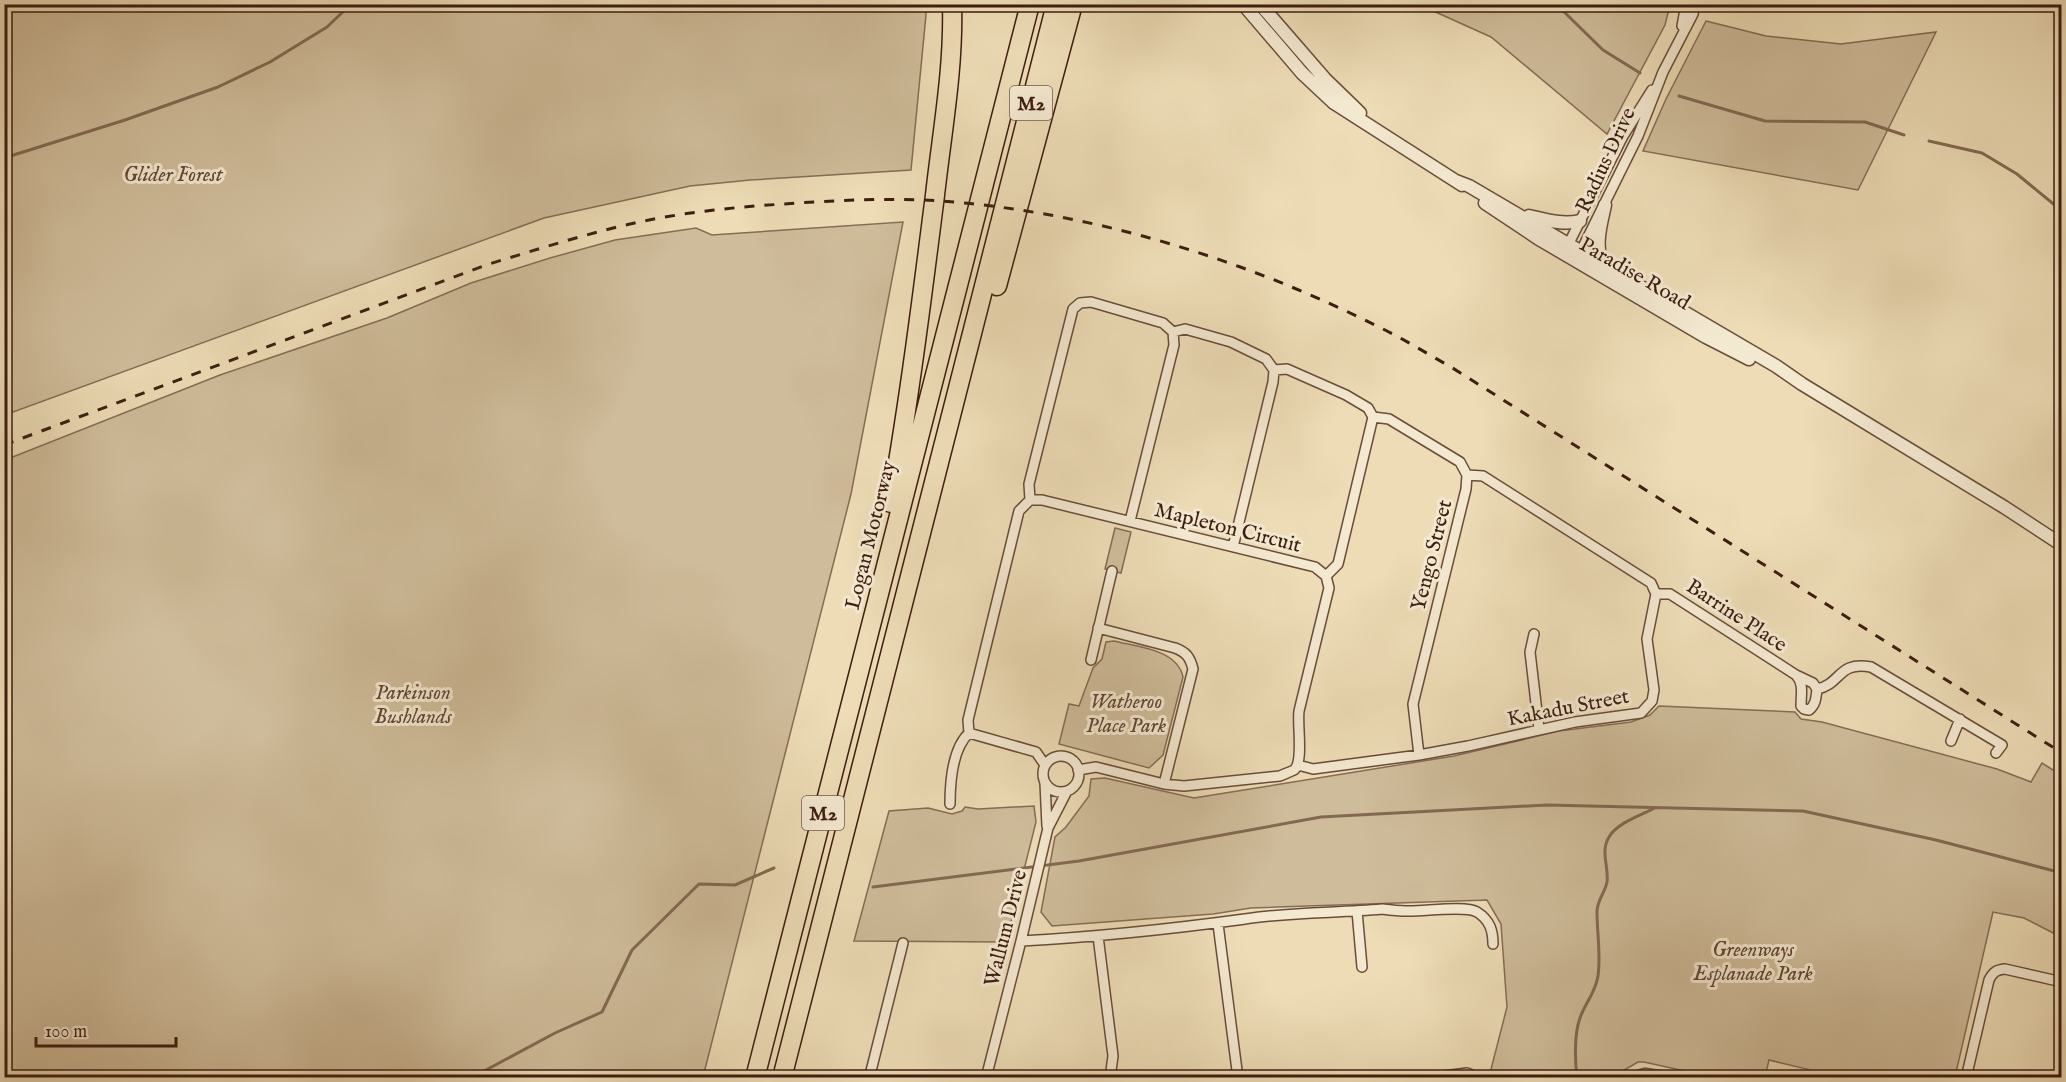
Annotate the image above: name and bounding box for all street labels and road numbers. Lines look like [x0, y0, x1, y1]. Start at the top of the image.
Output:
road number: M2 [1010, 86, 1052, 120]
street label: Radius Drive [1570, 103, 1643, 218]
street label: Paradise Road [1574, 232, 1695, 317]
street label: Logan Motorway [840, 457, 903, 613]
street label: Mapleton Circuit [1151, 497, 1304, 560]
street label: Yengo Street [1406, 497, 1459, 614]
street label: Barrine Place [1681, 574, 1792, 659]
street label: Kakadu Street [1505, 683, 1631, 733]
road number: M2 [802, 796, 844, 830]
street label: Wallum Drive [979, 867, 1034, 990]

